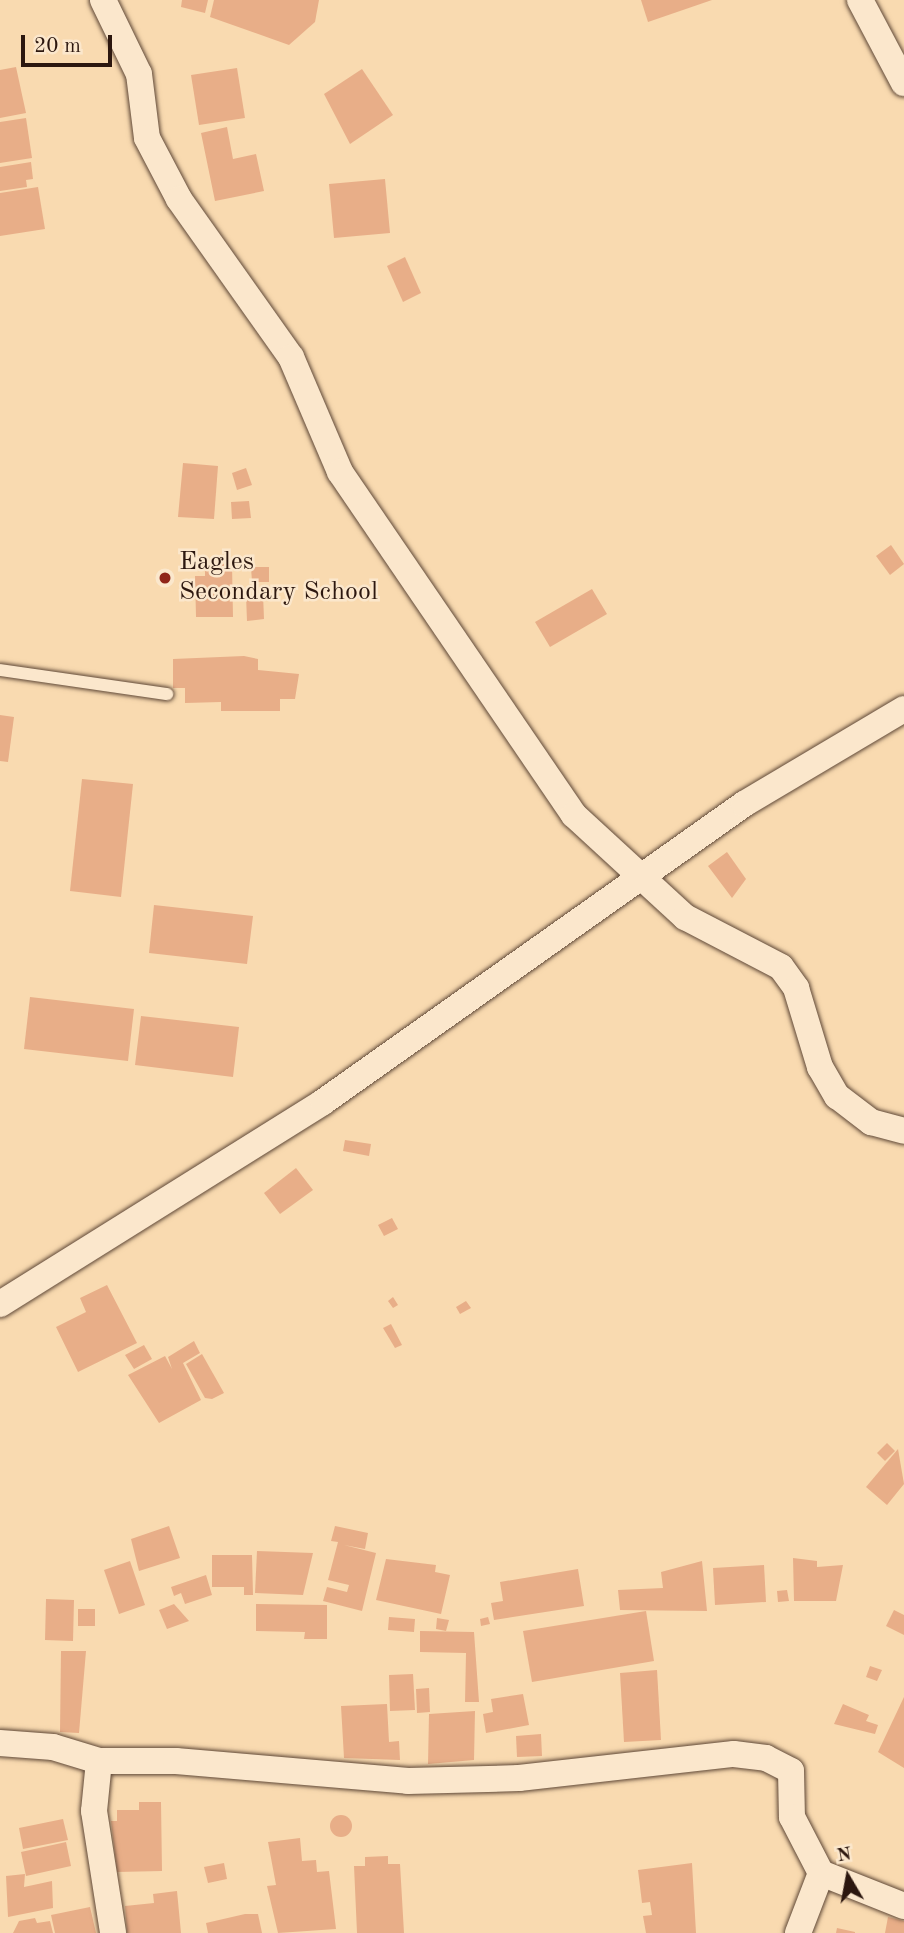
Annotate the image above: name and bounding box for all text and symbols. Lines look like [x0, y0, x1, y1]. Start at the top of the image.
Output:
scale bar [24, 21, 116, 65]
text: 20 m [34, 36, 81, 57]
place label: Eagles Secondary School [179, 547, 378, 608]
marker: Eagles Secondary School [157, 570, 173, 586]
north arrow [813, 1842, 883, 1912]
text: N [835, 1845, 853, 1866]

